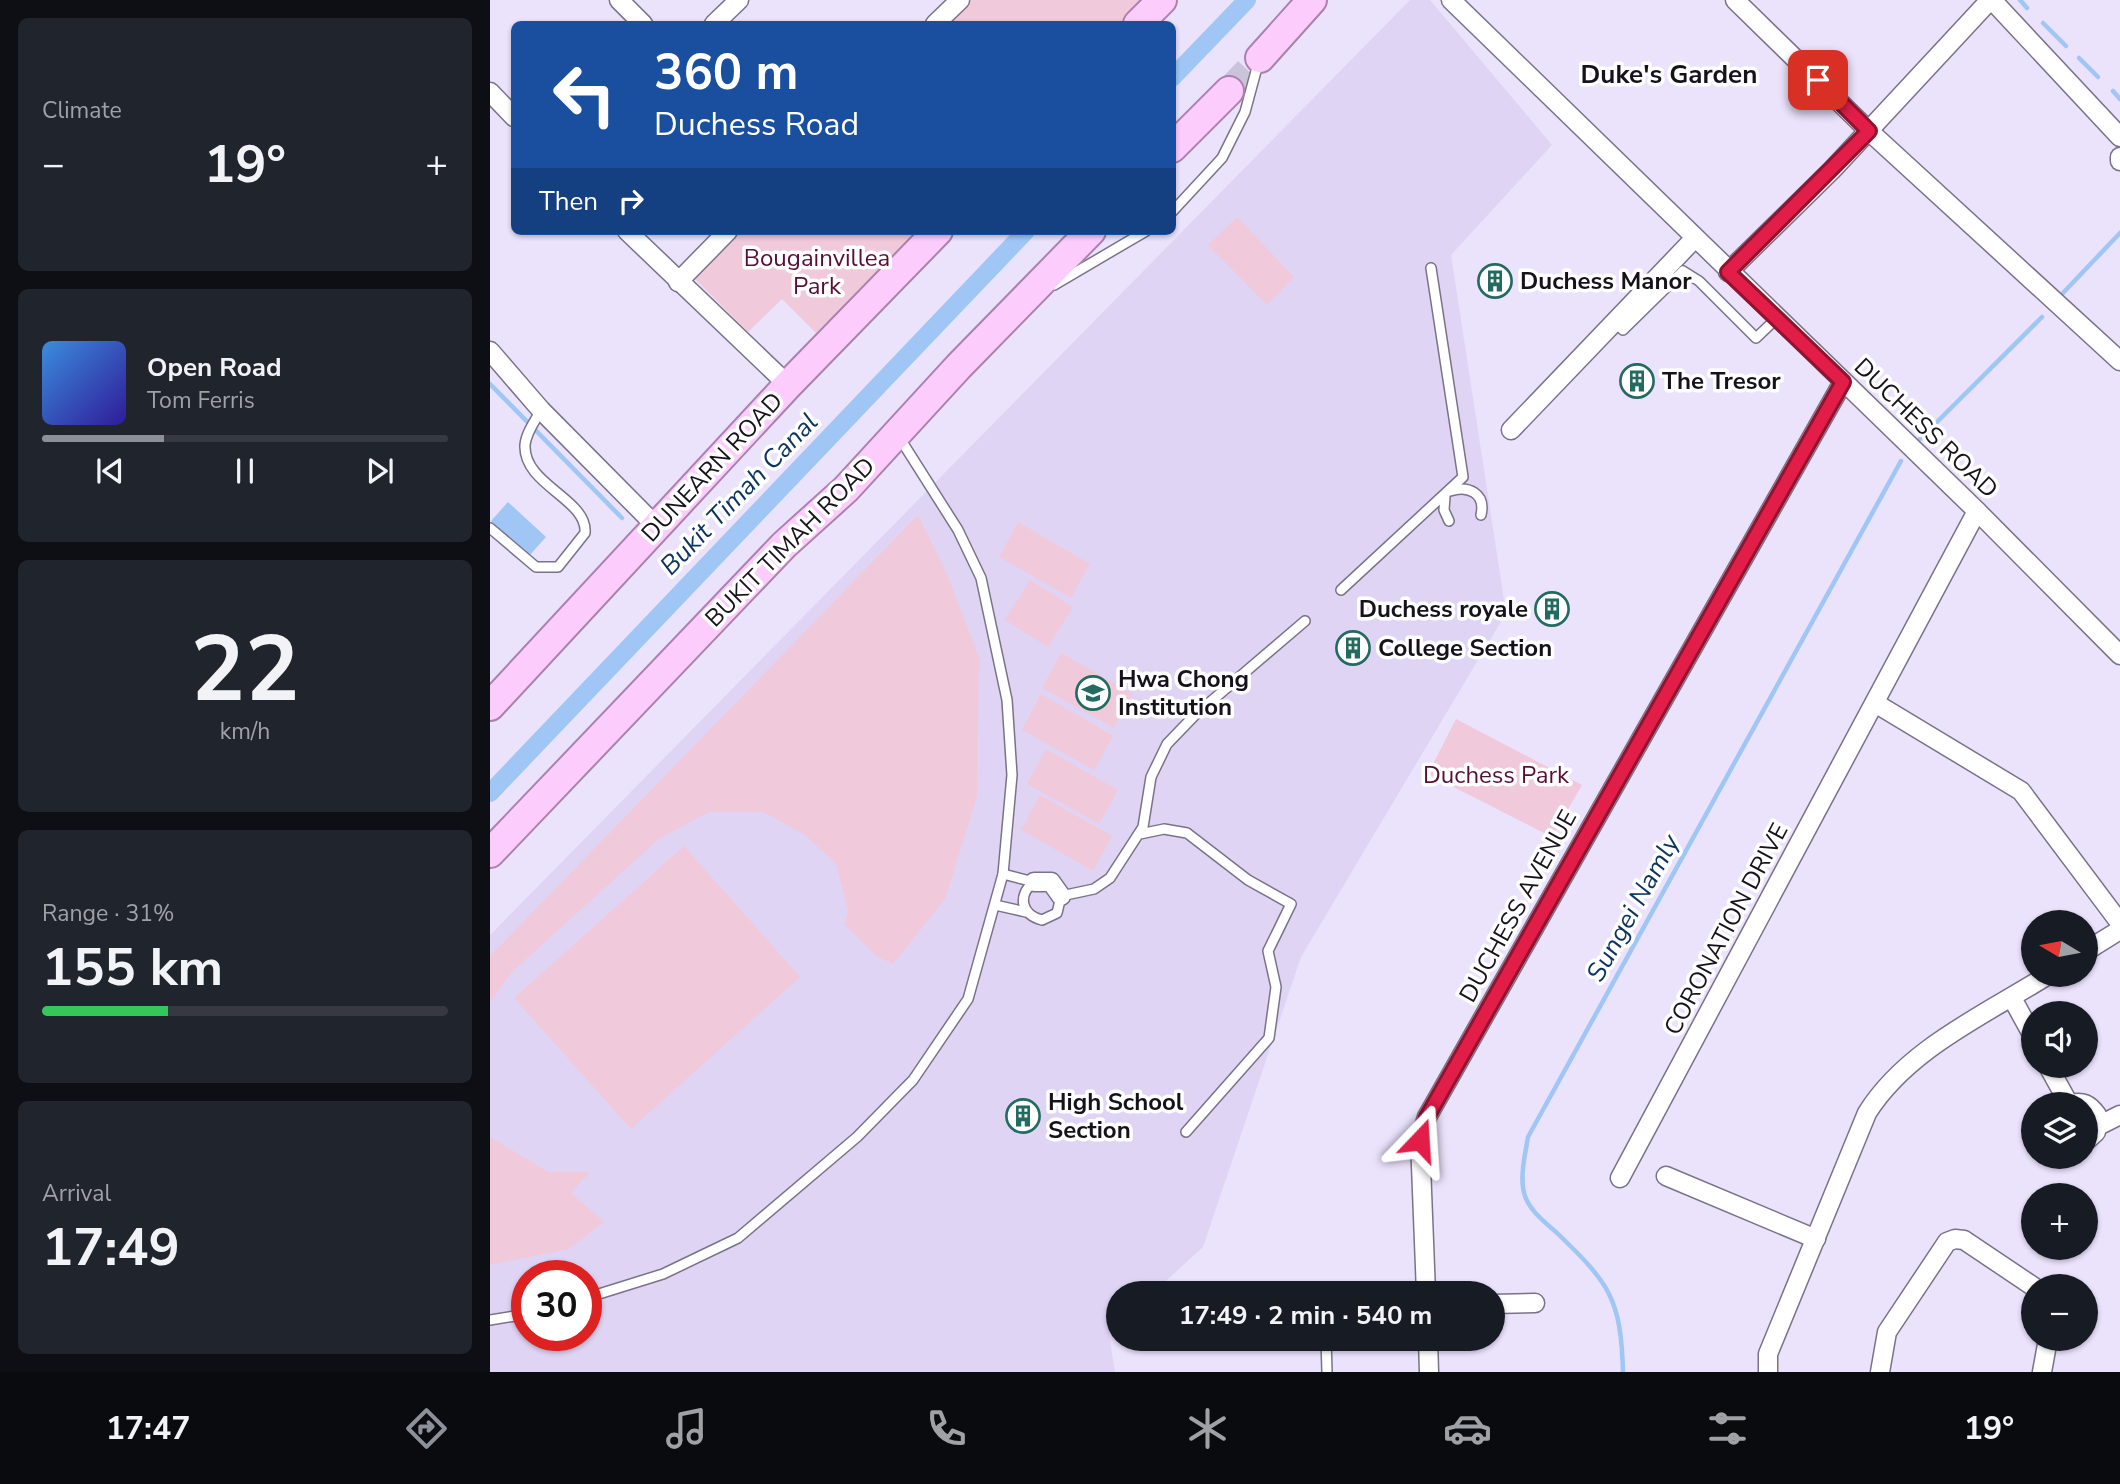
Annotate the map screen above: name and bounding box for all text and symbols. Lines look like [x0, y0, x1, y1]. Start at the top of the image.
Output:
text: 360 m [654, 39, 798, 106]
icon: left [539, 49, 630, 140]
pin [1788, 50, 1848, 110]
district label: Duke's Garden [1581, 57, 1757, 92]
icon: arrive [1799, 61, 1837, 99]
text: Climate [42, 95, 122, 126]
text: Duchess Road [654, 103, 859, 146]
text: 19° [204, 129, 286, 200]
text: − [42, 139, 65, 190]
text: + [425, 139, 448, 190]
icon: right [612, 182, 650, 220]
text: Then [539, 184, 598, 219]
park label: Bougainvillea Park [744, 242, 890, 302]
building icon: Duchess Manor [1476, 262, 1514, 300]
place label: Duchess Manor [1520, 265, 1692, 297]
text: Open Road [147, 350, 282, 385]
street label: DUCHESS ROAD [1847, 351, 2005, 505]
building icon: The Tresor [1618, 362, 1656, 400]
place label: The Tresor [1662, 365, 1781, 397]
text: Tom Ferris [147, 385, 255, 416]
street label: DUNEARN ROAD [634, 385, 790, 549]
water label: Bukit Timah Canal [652, 405, 826, 583]
street label: BUKIT TIMAH ROAD [698, 450, 882, 634]
icon: previous [91, 452, 129, 490]
icon: pause [226, 452, 264, 490]
icon: next [361, 452, 399, 490]
building icon: Duchess royale [1533, 590, 1571, 628]
place label: Duchess royale [1359, 593, 1528, 625]
text: 22 [190, 608, 300, 732]
building icon: College Section [1334, 629, 1372, 667]
place label: College Section [1378, 632, 1552, 664]
place label: Hwa Chong Institution [1118, 663, 1249, 723]
school or university icon: Hwa Chong Institution [1074, 674, 1112, 712]
text: km/h [220, 716, 270, 747]
park label: Duchess Park [1423, 759, 1570, 791]
street label: DUCHESS AVENUE [1452, 804, 1584, 1008]
street label: CORONATION DRIVE [1657, 818, 1795, 1040]
water label: Sungei Namly [1578, 827, 1689, 988]
text: Range · 31% [42, 898, 174, 929]
north arrow [2021, 910, 2098, 987]
map controls [2021, 910, 2098, 1351]
text: 155 km [42, 932, 223, 1003]
button: sound [2021, 1001, 2098, 1078]
place label: High School Section [1048, 1086, 1184, 1146]
button: layers [2021, 1092, 2098, 1169]
building icon: High School Section [1004, 1097, 1042, 1135]
position arrow [1383, 1103, 1457, 1177]
text: Arrival [42, 1178, 111, 1209]
button: + [2021, 1183, 2098, 1260]
text: 17:49 [42, 1212, 180, 1283]
speed limit sign: 30 [511, 1260, 602, 1351]
button: − [2021, 1274, 2098, 1351]
text: 17:49 · 2 min · 540 m [1179, 1298, 1432, 1333]
icon: directions [402, 1404, 451, 1453]
icon: music [662, 1404, 711, 1453]
icon: phone [922, 1404, 971, 1453]
icon: climate [1183, 1404, 1232, 1453]
icon: car [1443, 1404, 1492, 1453]
icon: filters [1703, 1404, 1752, 1453]
text: 17:47 [106, 1407, 190, 1450]
text: 19° [1964, 1407, 2014, 1450]

